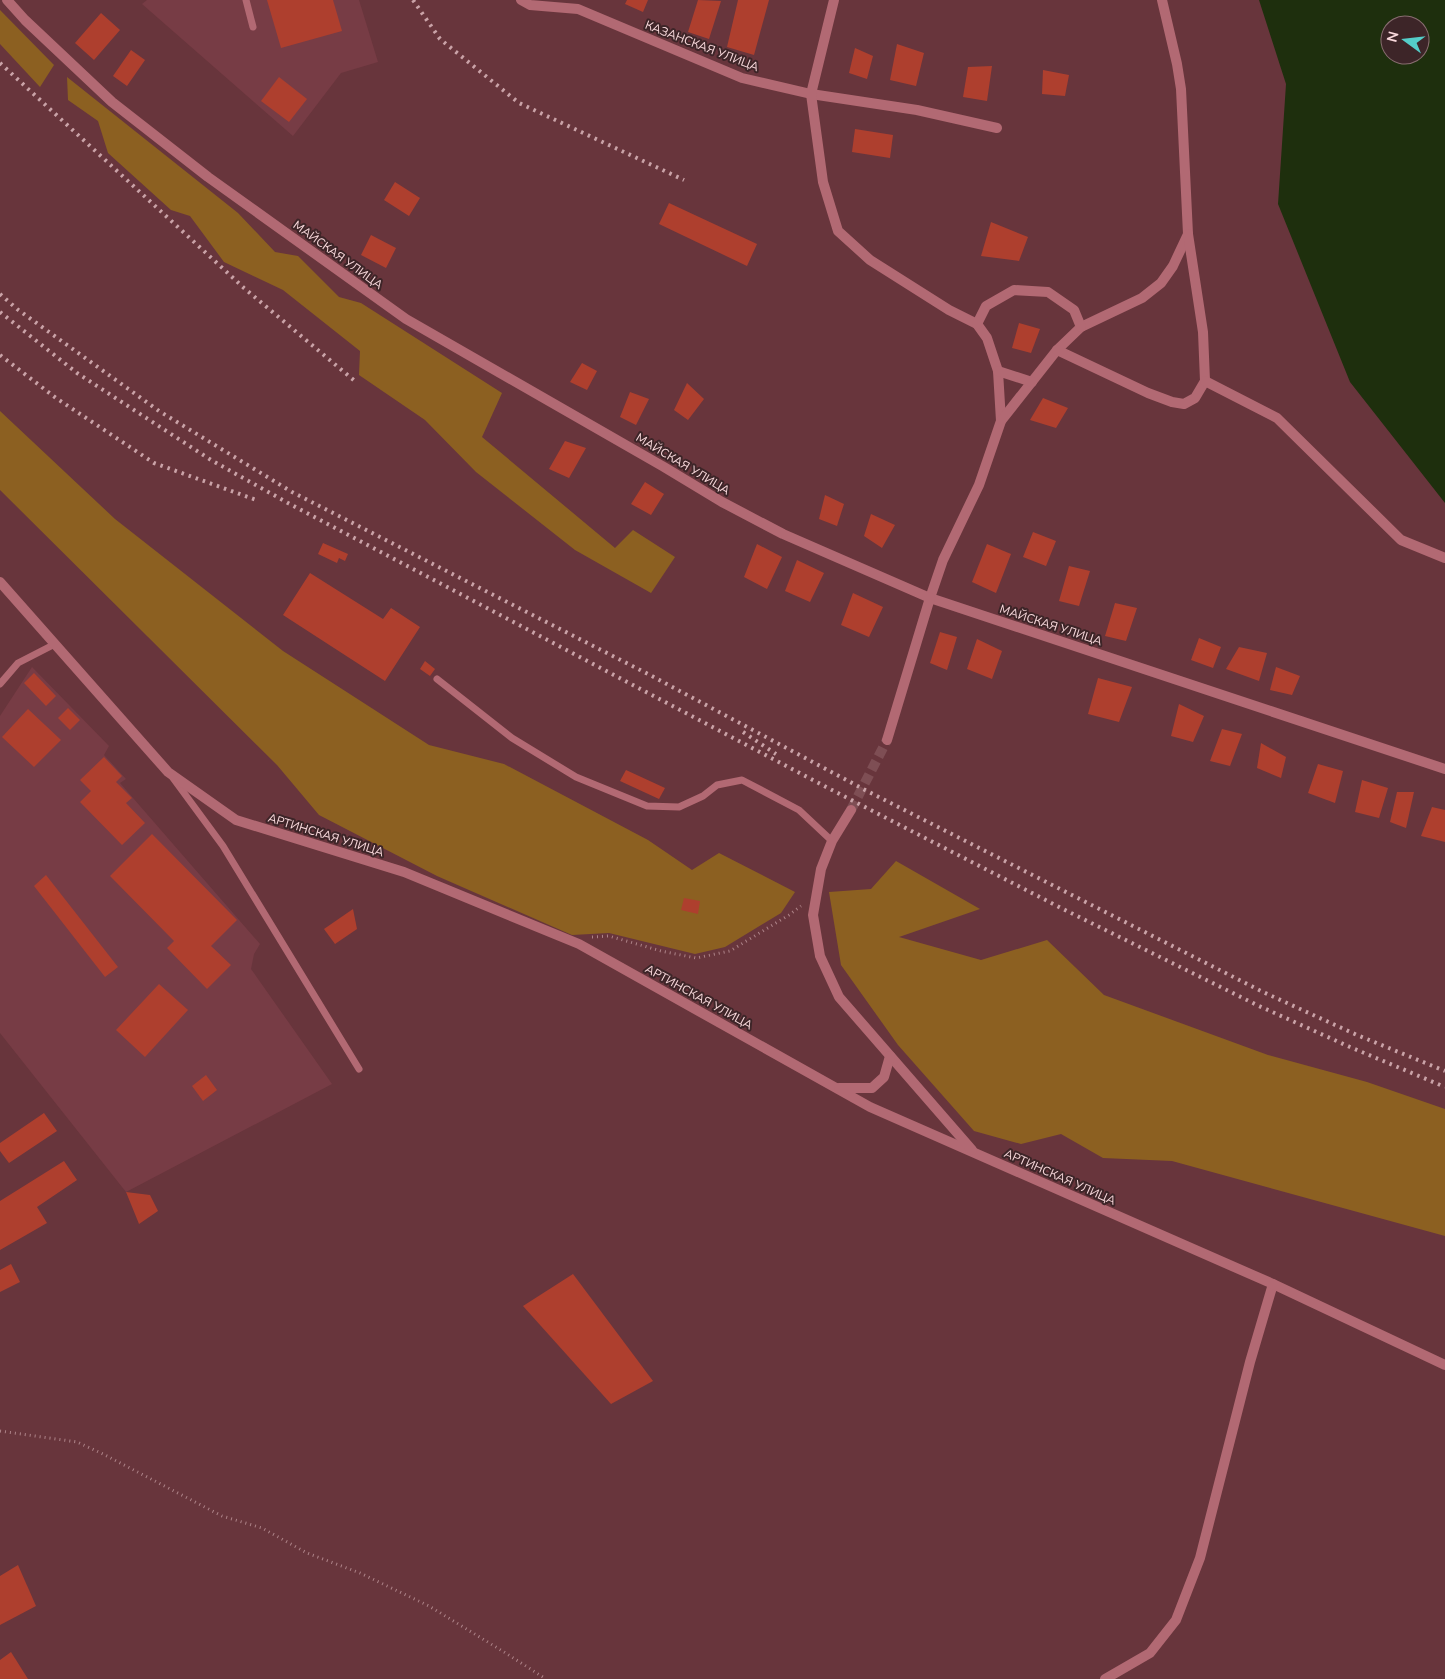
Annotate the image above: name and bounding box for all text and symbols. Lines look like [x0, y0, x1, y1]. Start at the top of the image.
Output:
north arrow [1380, 15, 1430, 65]
street label: КАЗАНСКАЯ УЛИЦА [643, 17, 762, 75]
text: N [1382, 29, 1403, 44]
street label: МАЙСКАЯ УЛИЦА [290, 217, 386, 293]
street label: МАЙСКАЯ УЛИЦА [633, 430, 733, 499]
street label: МАЙСКАЯ УЛИЦА [998, 601, 1105, 649]
street label: АРТИНСКАЯ УЛИЦА [266, 810, 386, 860]
street label: АРТИНСКАЯ УЛИЦА [642, 961, 756, 1033]
street label: АРТИНСКАЯ УЛИЦА [1002, 1145, 1119, 1209]

